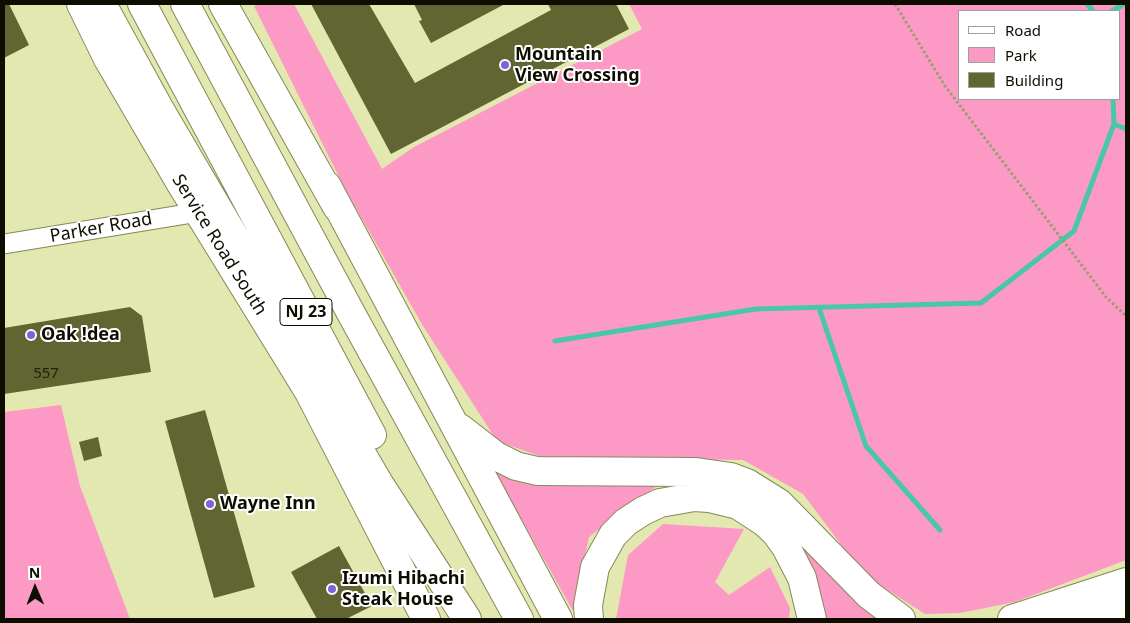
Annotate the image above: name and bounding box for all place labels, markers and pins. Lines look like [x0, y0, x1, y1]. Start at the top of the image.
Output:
place label: Mountain View Crossing [515, 44, 640, 86]
marker: Mountain View Crossing [499, 59, 511, 71]
place label: Oak !dea [41, 324, 120, 346]
marker: Oak !dea [25, 329, 37, 341]
place label: Wayne Inn [220, 493, 316, 515]
marker: Wayne Inn [204, 498, 216, 510]
place label: Izumi Hibachi Steak House [342, 568, 465, 610]
marker: Izumi Hibachi Steak House [326, 583, 338, 595]

